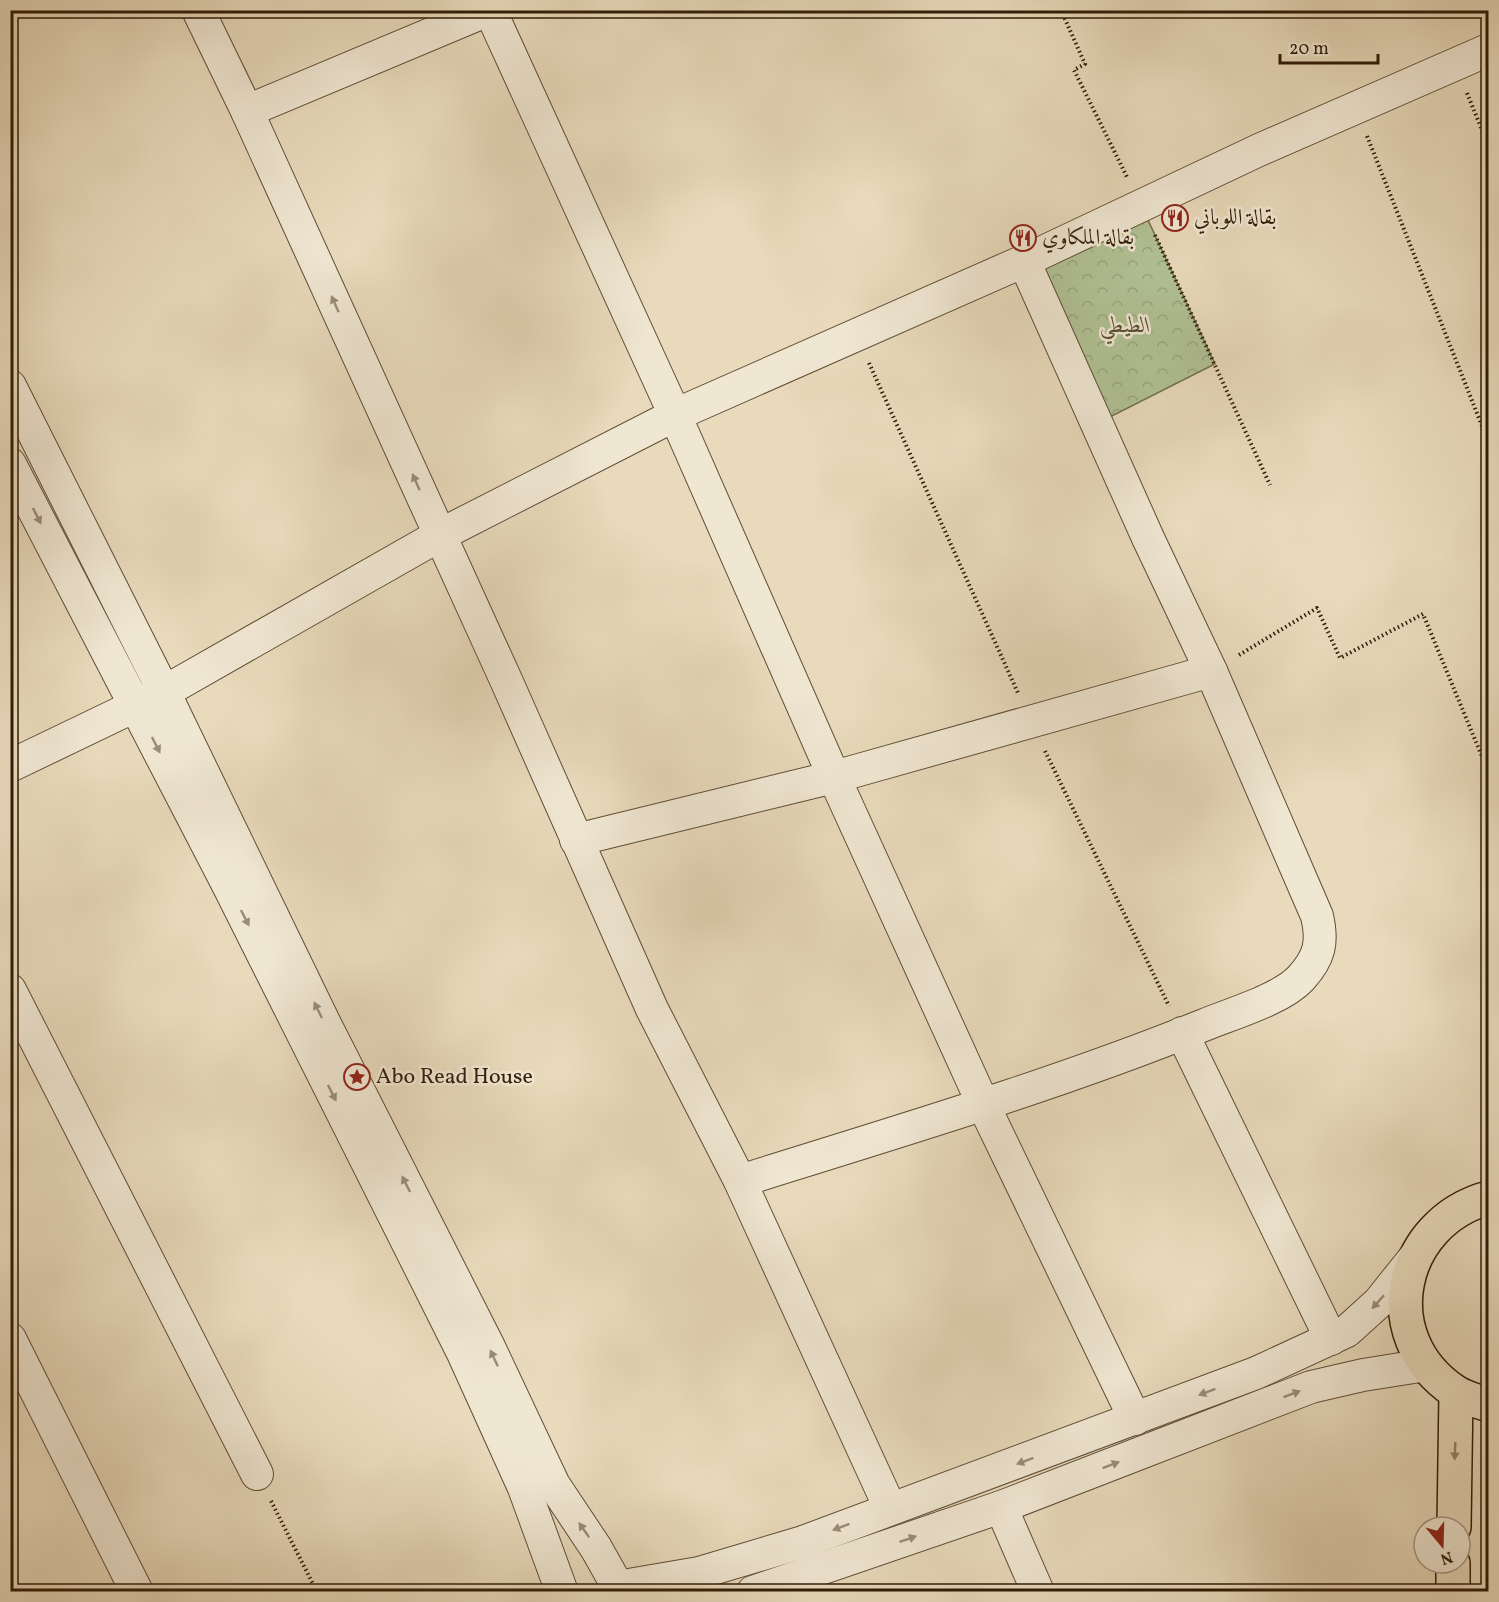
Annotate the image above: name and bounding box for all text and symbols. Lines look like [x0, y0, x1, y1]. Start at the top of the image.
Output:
scale bar [1280, 27, 1378, 65]
text: 20 m [1289, 37, 1329, 62]
restaurant icon: بقالة اللوباني [1160, 203, 1190, 233]
place label: بقالة اللوباني [1194, 203, 1276, 235]
restaurant icon: بقالة الملكاوي [1008, 223, 1038, 253]
place label: بقالة الملكاوي [1042, 223, 1134, 254]
one-way arrow [330, 295, 339, 313]
park label: الطيطي [1099, 311, 1151, 345]
one-way arrow [411, 473, 420, 490]
one-way arrow [33, 507, 42, 524]
one-way arrow [151, 736, 161, 753]
one-way arrow [240, 910, 250, 927]
one-way arrow [314, 1001, 323, 1018]
place icon: Abo Read House [342, 1062, 372, 1092]
place label: Abo Read House [376, 1062, 533, 1093]
one-way arrow [327, 1084, 337, 1101]
one-way arrow [401, 1175, 411, 1192]
one-way arrow [1372, 1294, 1385, 1309]
one-way arrow [489, 1349, 498, 1366]
one-way arrow [1198, 1387, 1216, 1397]
one-way arrow [1284, 1389, 1302, 1399]
one-way arrow [1451, 1442, 1460, 1461]
one-way arrow [1016, 1456, 1034, 1466]
one-way arrow [1102, 1460, 1120, 1470]
north arrow [1412, 1515, 1472, 1575]
one-way arrow [832, 1522, 850, 1532]
one-way arrow [578, 1523, 590, 1539]
one-way arrow [899, 1534, 917, 1543]
text: N [1437, 1545, 1455, 1570]

